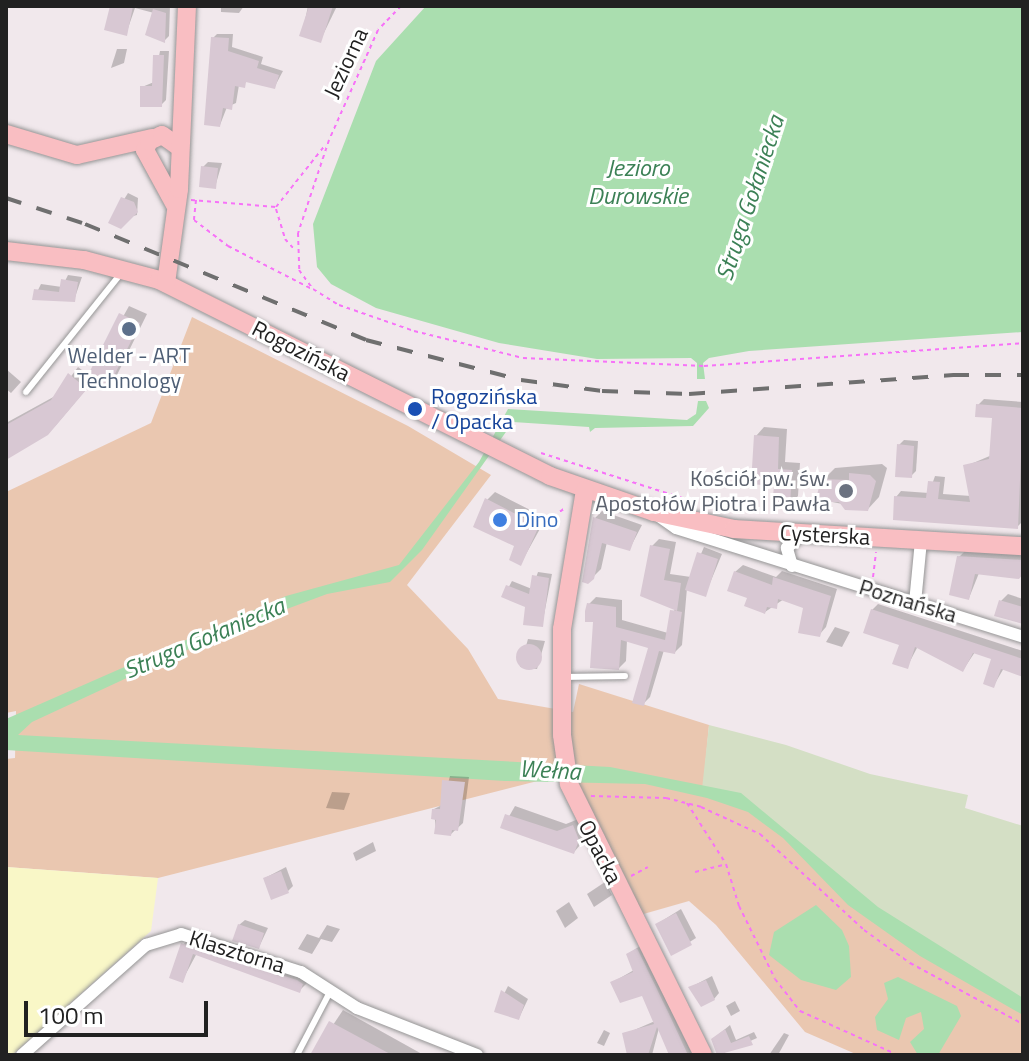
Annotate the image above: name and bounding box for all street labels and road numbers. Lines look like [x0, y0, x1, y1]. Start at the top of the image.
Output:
street label: Jeziorna [318, 24, 374, 102]
street label: Rogozińska [248, 315, 354, 387]
street label: Cysterska [779, 519, 871, 551]
street label: Poznańska [856, 574, 960, 628]
street label: Opacka [573, 816, 627, 888]
street label: Klasztorna [186, 925, 288, 979]

